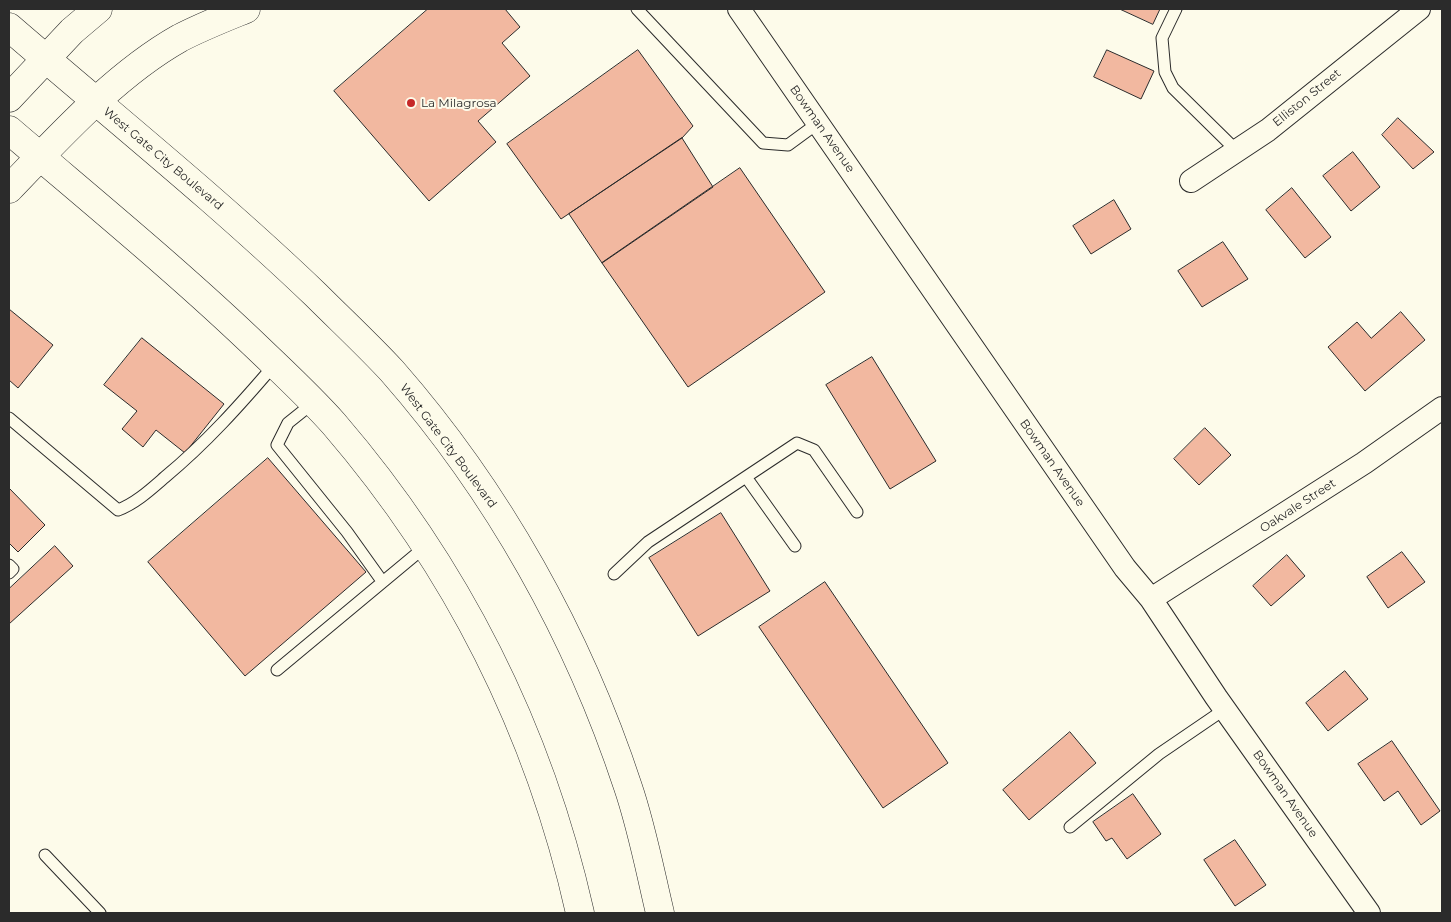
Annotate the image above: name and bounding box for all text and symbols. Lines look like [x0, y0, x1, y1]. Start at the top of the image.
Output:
street label: Elliston Street [1270, 66, 1344, 130]
street label: Bowman Avenue [786, 83, 858, 175]
place label: La Milagrosa [421, 96, 497, 110]
marker: La Milagrosa [405, 97, 417, 109]
street label: West Gate City Boulevard [100, 105, 226, 213]
street label: West Gate City Boulevard [396, 381, 500, 511]
street label: Bowman Avenue [1016, 417, 1088, 509]
street label: Oakvale Street [1257, 476, 1339, 536]
street label: Bowman Avenue [1249, 748, 1321, 840]

